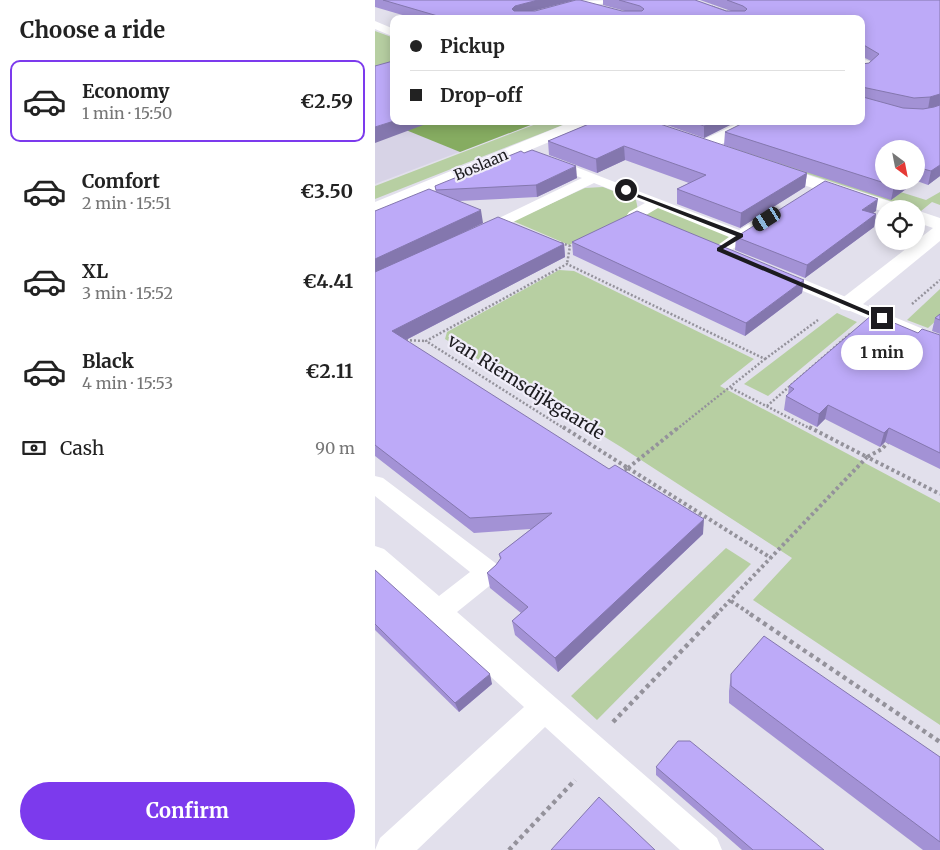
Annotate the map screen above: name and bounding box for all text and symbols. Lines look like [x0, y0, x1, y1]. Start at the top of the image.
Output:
text: Choose a ride [20, 16, 165, 44]
text: Pickup [440, 34, 505, 58]
icon: car [22, 79, 67, 124]
text: Economy [82, 79, 170, 103]
text: Drop-off [440, 83, 522, 107]
text: €2.59 [300, 89, 353, 113]
text: 1 min · 15:50 [82, 103, 172, 123]
north arrow [875, 140, 925, 190]
map controls [875, 140, 925, 250]
street label: Boslaan [451, 145, 511, 184]
icon: car [22, 169, 67, 214]
text: Comfort [82, 169, 160, 193]
text: €3.50 [300, 179, 353, 203]
route start [615, 179, 637, 201]
text: 2 min · 15:51 [82, 193, 171, 213]
button: locate [875, 200, 925, 250]
car [750, 205, 783, 233]
icon: car [22, 259, 67, 304]
text: XL [82, 259, 108, 283]
text: €4.41 [303, 269, 353, 293]
text: 3 min · 15:52 [82, 283, 173, 303]
route end [871, 307, 893, 329]
street label: van Riemsdijkgaarde [442, 328, 609, 444]
callout: 1 min [841, 336, 923, 370]
text: 1 min [860, 342, 904, 362]
icon: car [22, 349, 67, 394]
text: Black [82, 349, 134, 373]
text: €2.11 [305, 359, 353, 383]
text: 4 min · 15:53 [82, 373, 173, 393]
icon: cash [20, 434, 48, 462]
text: Cash [60, 436, 104, 460]
text: 90 m [315, 438, 355, 458]
button: Confirm [20, 782, 355, 840]

